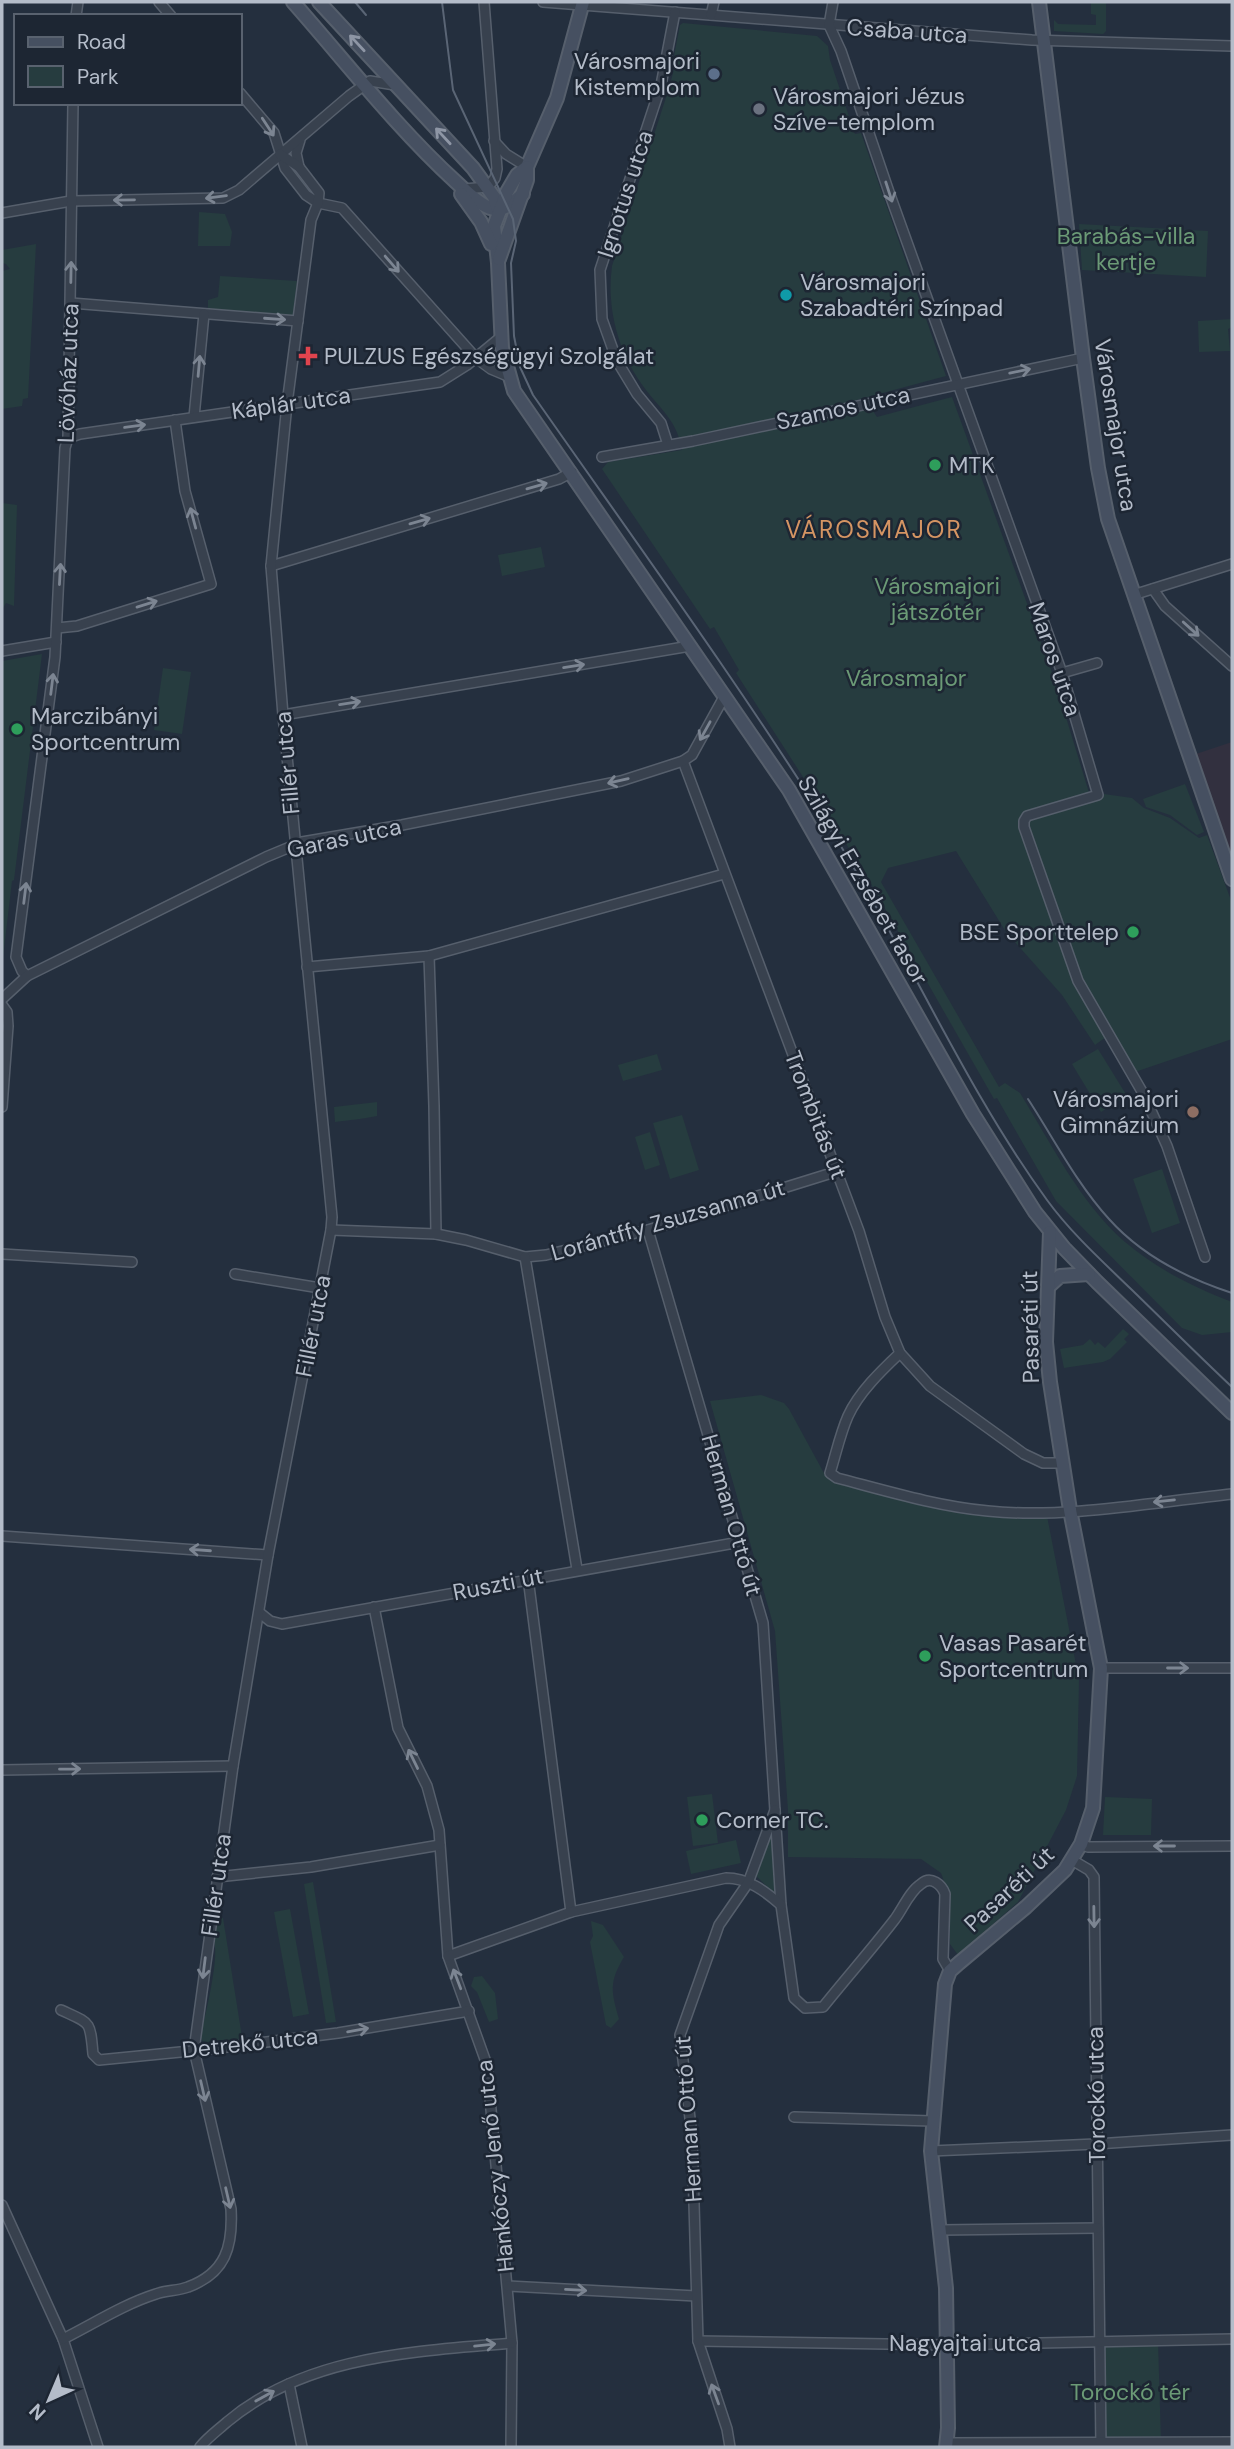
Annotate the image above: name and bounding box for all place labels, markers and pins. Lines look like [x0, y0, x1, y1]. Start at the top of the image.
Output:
place label: Városmajori Kistemplom [574, 46, 700, 102]
marker: Városmajori Kistemplom [706, 66, 722, 82]
place label: Városmajori Jézus Szíve-templom [773, 81, 965, 137]
marker: Városmajori Jézus Szíve-templom [751, 101, 767, 117]
place label: Városmajori Szabadtéri Színpad [800, 267, 1003, 323]
marker: Városmajori Szabadtéri Színpad [778, 287, 794, 303]
place label: PULZUS Egészségügyi Szolgálat [324, 341, 654, 371]
marker: PULZUS Egészségügyi Szolgálat [298, 346, 318, 366]
place label: MTK [949, 450, 995, 480]
marker: MTK [927, 457, 943, 473]
place label: Marczibányi Sportcentrum [31, 701, 180, 757]
marker: Marczibányi Sportcentrum [9, 721, 25, 737]
place label: BSE Sporttelep [959, 917, 1119, 947]
marker: BSE Sporttelep [1125, 924, 1141, 940]
place label: Városmajori Gimnázium [1053, 1084, 1179, 1140]
marker: Városmajori Gimnázium [1185, 1104, 1201, 1120]
place label: Vasas Pasarét Sportcentrum [939, 1628, 1088, 1684]
marker: Vasas Pasarét Sportcentrum [917, 1648, 933, 1664]
place label: Corner TC. [716, 1805, 829, 1835]
marker: Corner TC. [694, 1812, 710, 1828]

